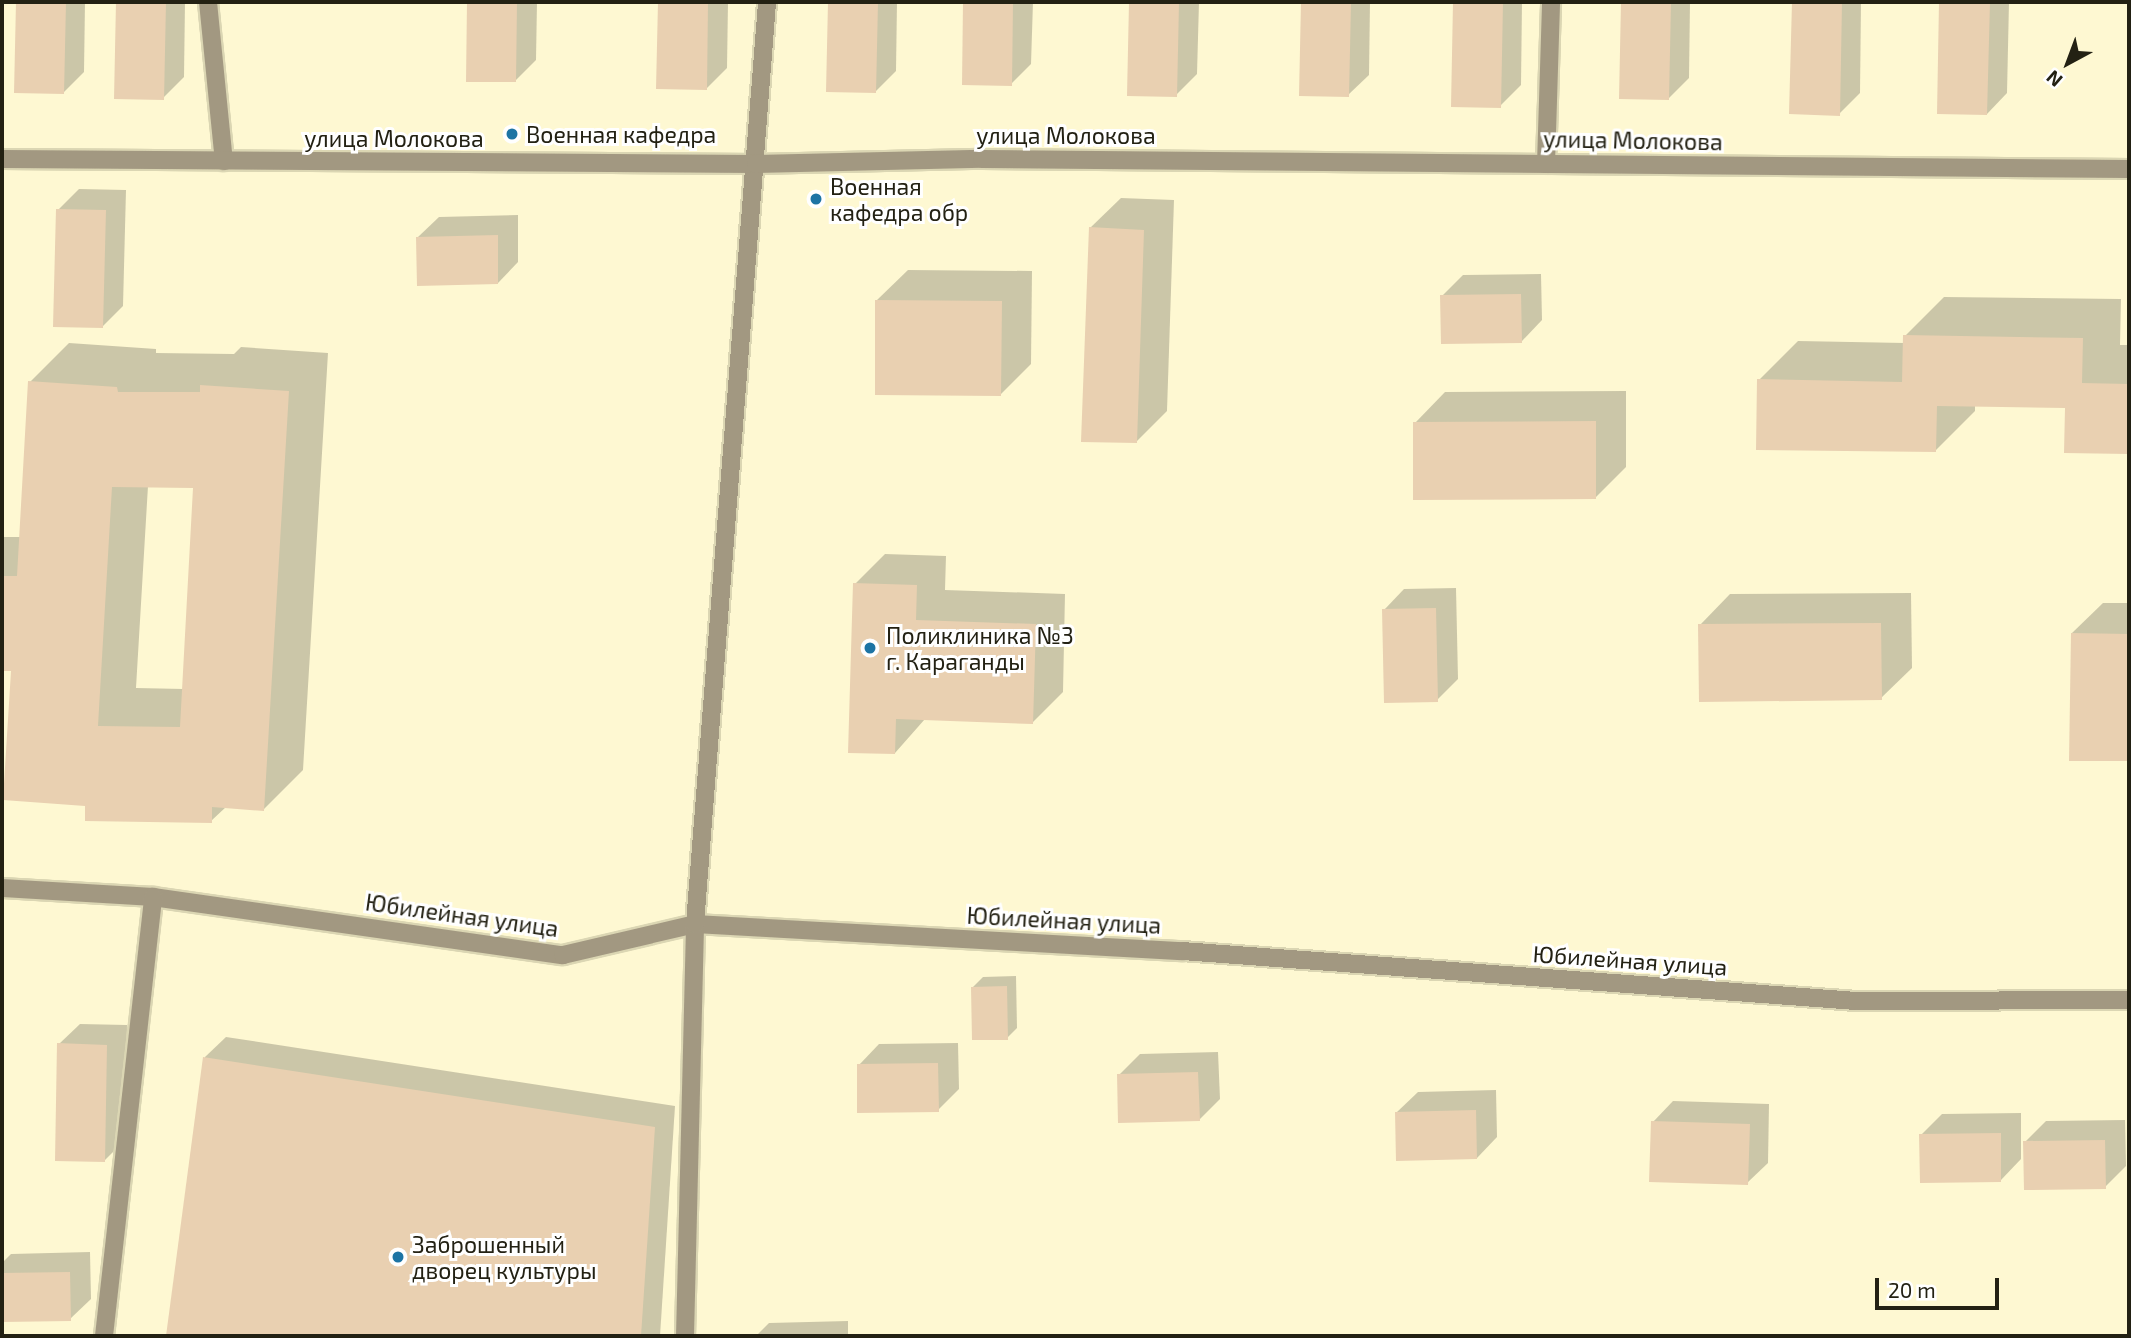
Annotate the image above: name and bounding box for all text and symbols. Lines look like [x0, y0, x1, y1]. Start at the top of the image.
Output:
north arrow [2033, 28, 2103, 98]
text: N [2041, 66, 2067, 92]
place label: Военная кафедра [526, 120, 716, 148]
street label: улица Молокова [976, 121, 1156, 149]
street label: улица Молокова [304, 124, 484, 152]
street label: улица Молокова [1543, 125, 1723, 155]
marker: Военная кафедра [504, 126, 520, 142]
place label: Военная кафедра обр [830, 172, 968, 226]
marker: Военная кафедра обр [808, 191, 824, 207]
place label: Поликлиника №3 г. Караганды [886, 621, 1074, 675]
marker: Поликлиника №3 г. Караганды [860, 638, 880, 658]
street label: Юбилейная улица [364, 888, 560, 942]
street label: Юбилейная улица [966, 901, 1162, 939]
street label: Юбилейная улица [1532, 939, 1728, 981]
place label: Заброшенный дворец культуры [412, 1230, 597, 1284]
marker: Заброшенный дворец культуры [390, 1249, 406, 1265]
scale bar [1879, 1264, 2003, 1308]
text: 20 m [1888, 1277, 1936, 1302]

